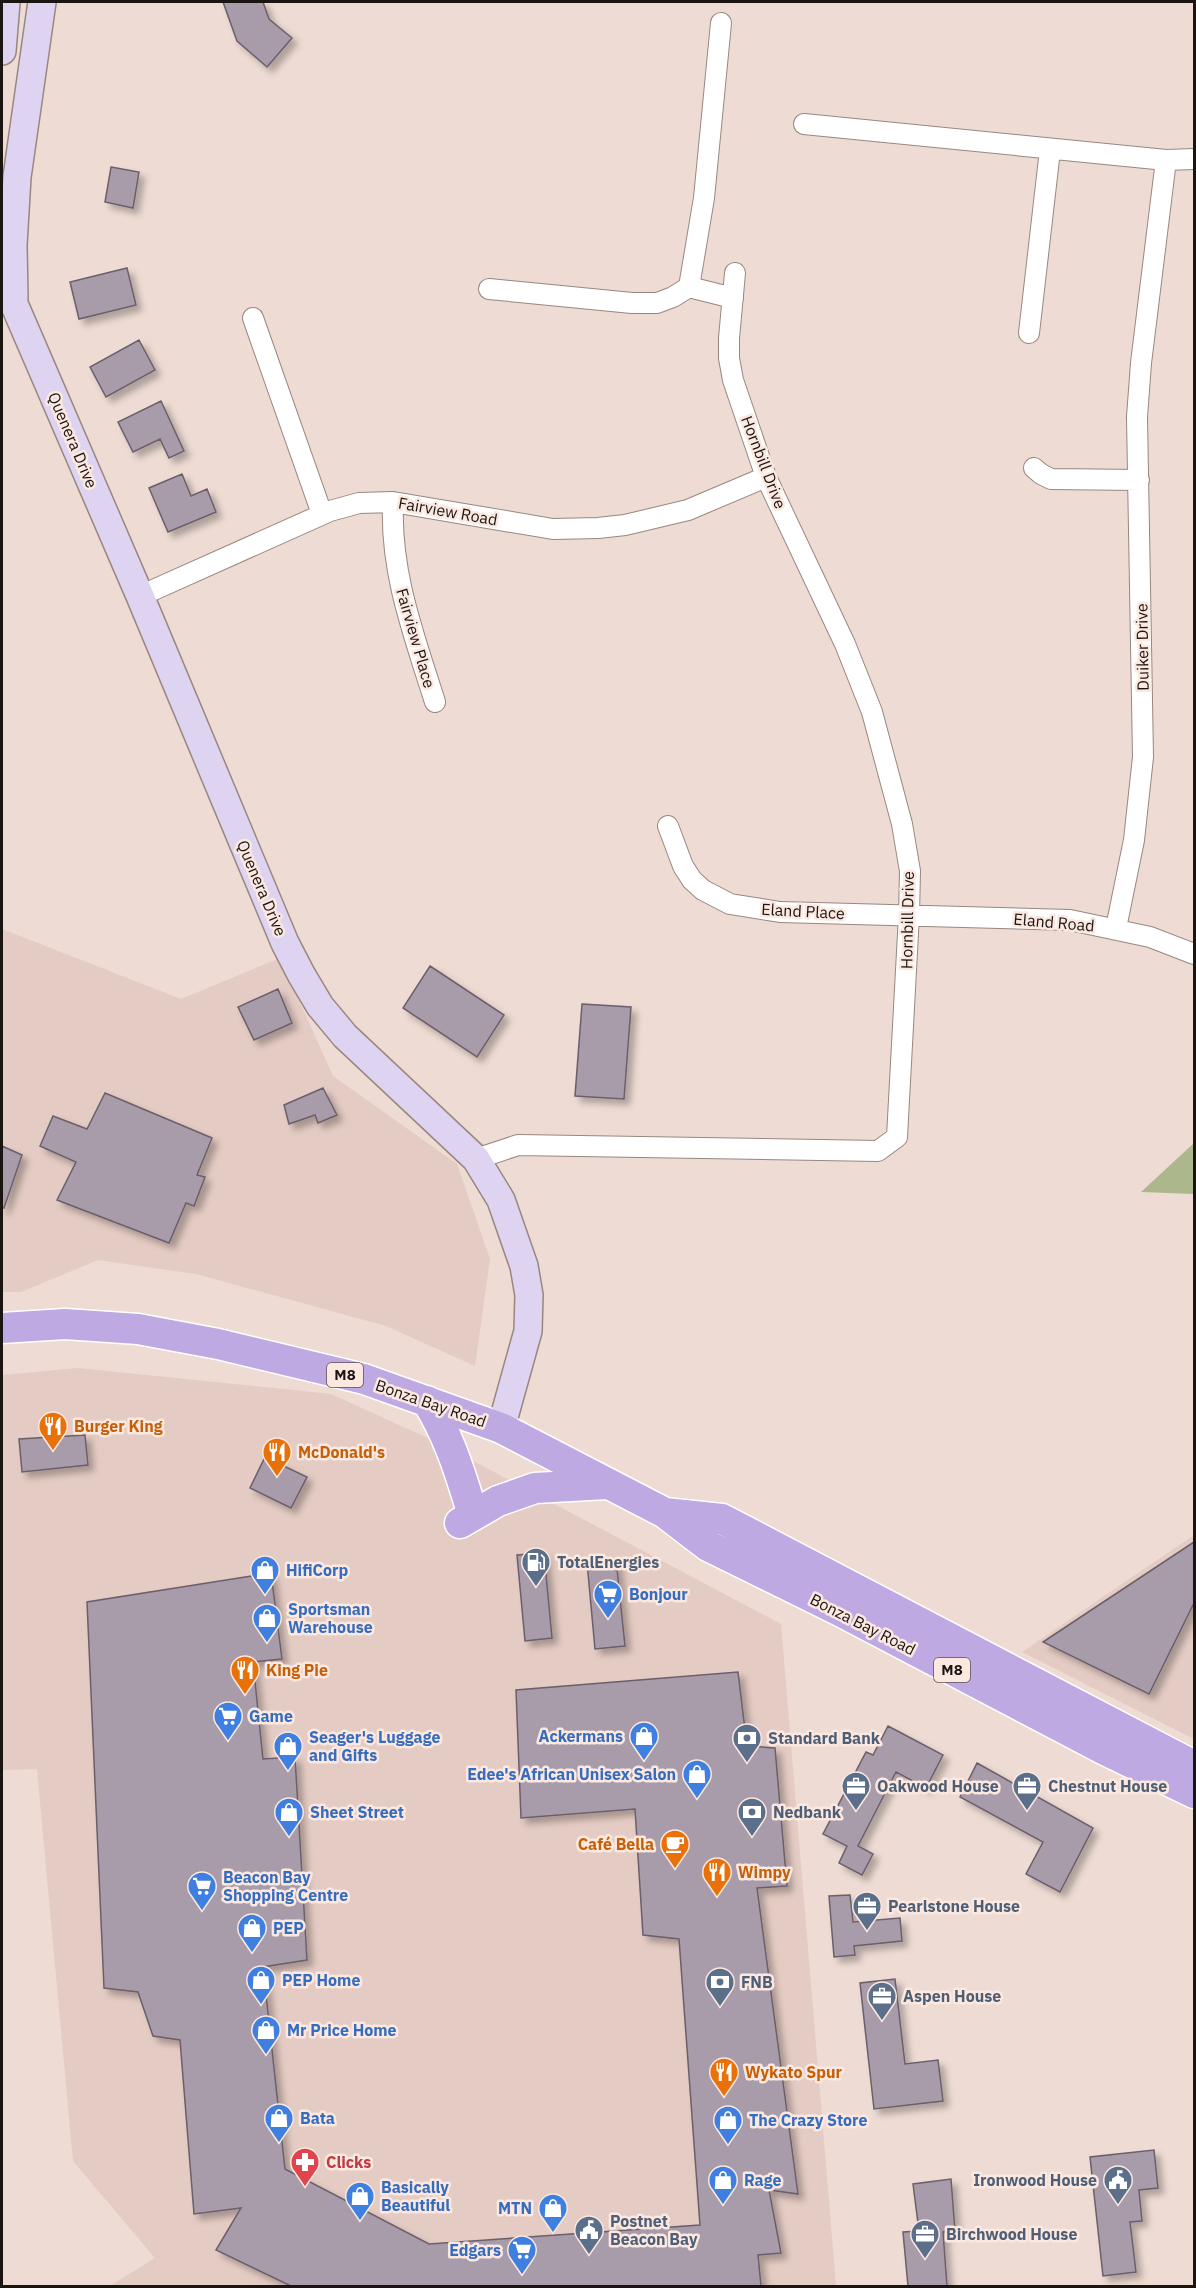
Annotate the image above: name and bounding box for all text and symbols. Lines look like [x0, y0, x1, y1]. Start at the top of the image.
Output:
street label: Quenera Drive [44, 389, 102, 491]
street label: Hornbill Drive [737, 413, 791, 512]
street label: Fairview Road [397, 492, 499, 530]
street label: Fairview Place [392, 586, 440, 690]
street label: Duiker Drive [1131, 603, 1153, 691]
street label: Quenera Drive [233, 837, 291, 939]
street label: Hornbill Drive [896, 871, 918, 969]
street label: Eland Place [761, 899, 846, 923]
street label: Eland Road [1013, 909, 1095, 935]
road number: M8 [327, 1363, 363, 1387]
street label: Bonza Bay Road [373, 1375, 489, 1431]
restaurant icon: Burger King [37, 1410, 69, 1452]
place label: Burger King [74, 1416, 163, 1436]
restaurant icon: McDonald's [261, 1436, 293, 1478]
place label: McDonald's [298, 1442, 385, 1462]
fuel station icon: TotalEnergies [520, 1546, 552, 1588]
place label: TotalEnergies [557, 1552, 659, 1572]
shop icon: HifiCorp [249, 1554, 281, 1596]
place label: HifiCorp [286, 1560, 348, 1580]
supermarket icon: Bonjour [592, 1578, 624, 1620]
place label: Bonjour [629, 1584, 688, 1604]
street label: Bonza Bay Road [807, 1589, 919, 1659]
place label: Sportsman Warehouse [288, 1599, 373, 1637]
shop icon: Sportsman Warehouse [251, 1602, 283, 1644]
restaurant icon: King Pie [229, 1654, 261, 1696]
road number: M8 [934, 1658, 970, 1682]
place label: King Pie [266, 1660, 328, 1680]
supermarket icon: Game [212, 1700, 244, 1742]
place label: Game [249, 1706, 293, 1726]
shop icon: Ackermans [628, 1720, 660, 1762]
bank icon: Standard Bank [731, 1722, 763, 1764]
place label: Ackermans [539, 1726, 623, 1746]
place label: Seager's Luggage and Gifts [309, 1727, 440, 1765]
place label: Standard Bank [768, 1728, 881, 1748]
shop icon: Seager's Luggage and Gifts [272, 1730, 304, 1772]
shop icon: Edee's African Unisex Salon [681, 1758, 713, 1800]
place label: Edee's African Unisex Salon [467, 1764, 676, 1784]
office icon: Oakwood House [840, 1770, 872, 1812]
office icon: Chestnut House [1011, 1770, 1043, 1812]
place label: Oakwood House [877, 1776, 999, 1796]
place label: Chestnut House [1048, 1776, 1167, 1796]
shop icon: Sheet Street [273, 1796, 305, 1838]
bank icon: Nedbank [736, 1796, 768, 1838]
place label: Sheet Street [310, 1802, 404, 1822]
place label: Nedbank [773, 1802, 842, 1822]
cafe icon: Café Bella [659, 1828, 691, 1870]
place label: Café Bella [578, 1834, 654, 1854]
restaurant icon: Wimpy [701, 1856, 733, 1898]
place label: Wimpy [738, 1862, 791, 1882]
place label: Beacon Bay Shopping Centre [223, 1867, 348, 1905]
supermarket icon: Beacon Bay Shopping Centre [186, 1870, 218, 1912]
office icon: Pearlstone House [851, 1890, 883, 1932]
place label: Pearlstone House [888, 1896, 1020, 1916]
shop icon: PEP [236, 1912, 268, 1954]
place label: PEP [273, 1918, 304, 1938]
shop icon: PEP Home [245, 1964, 277, 2006]
bank icon: FNB [704, 1966, 736, 2008]
place label: PEP Home [282, 1970, 360, 1990]
place label: FNB [741, 1972, 773, 1992]
office icon: Aspen House [866, 1980, 898, 2022]
place label: Aspen House [903, 1986, 1001, 2006]
shop icon: Mr Price Home [250, 2014, 282, 2056]
place label: Mr Price Home [287, 2020, 397, 2040]
restaurant icon: Wykato Spur [708, 2056, 740, 2098]
place label: Wykato Spur [745, 2062, 842, 2082]
shop icon: Bata [263, 2102, 295, 2144]
shop icon: The Crazy Store [712, 2104, 744, 2146]
place label: Bata [300, 2108, 335, 2128]
place label: The Crazy Store [749, 2110, 867, 2130]
pharmacy icon: Clicks [289, 2146, 321, 2188]
place label: Clicks [326, 2152, 371, 2172]
shop icon: Rage [707, 2164, 739, 2206]
public building icon: Ironwood House [1102, 2164, 1134, 2206]
place label: Rage [744, 2170, 781, 2190]
place label: Ironwood House [973, 2170, 1097, 2190]
place label: Basically Beautiful [381, 2177, 450, 2215]
shop icon: Basically Beautiful [344, 2180, 376, 2222]
shop icon: MTN [537, 2192, 569, 2234]
place label: MTN [498, 2198, 532, 2218]
place label: Postnet Beacon Bay [610, 2211, 698, 2249]
public building icon: Postnet Beacon Bay [573, 2214, 605, 2256]
office icon: Birchwood House [909, 2218, 941, 2260]
place label: Birchwood House [946, 2224, 1077, 2244]
supermarket icon: Edgars [506, 2234, 538, 2276]
place label: Edgars [449, 2240, 501, 2260]

